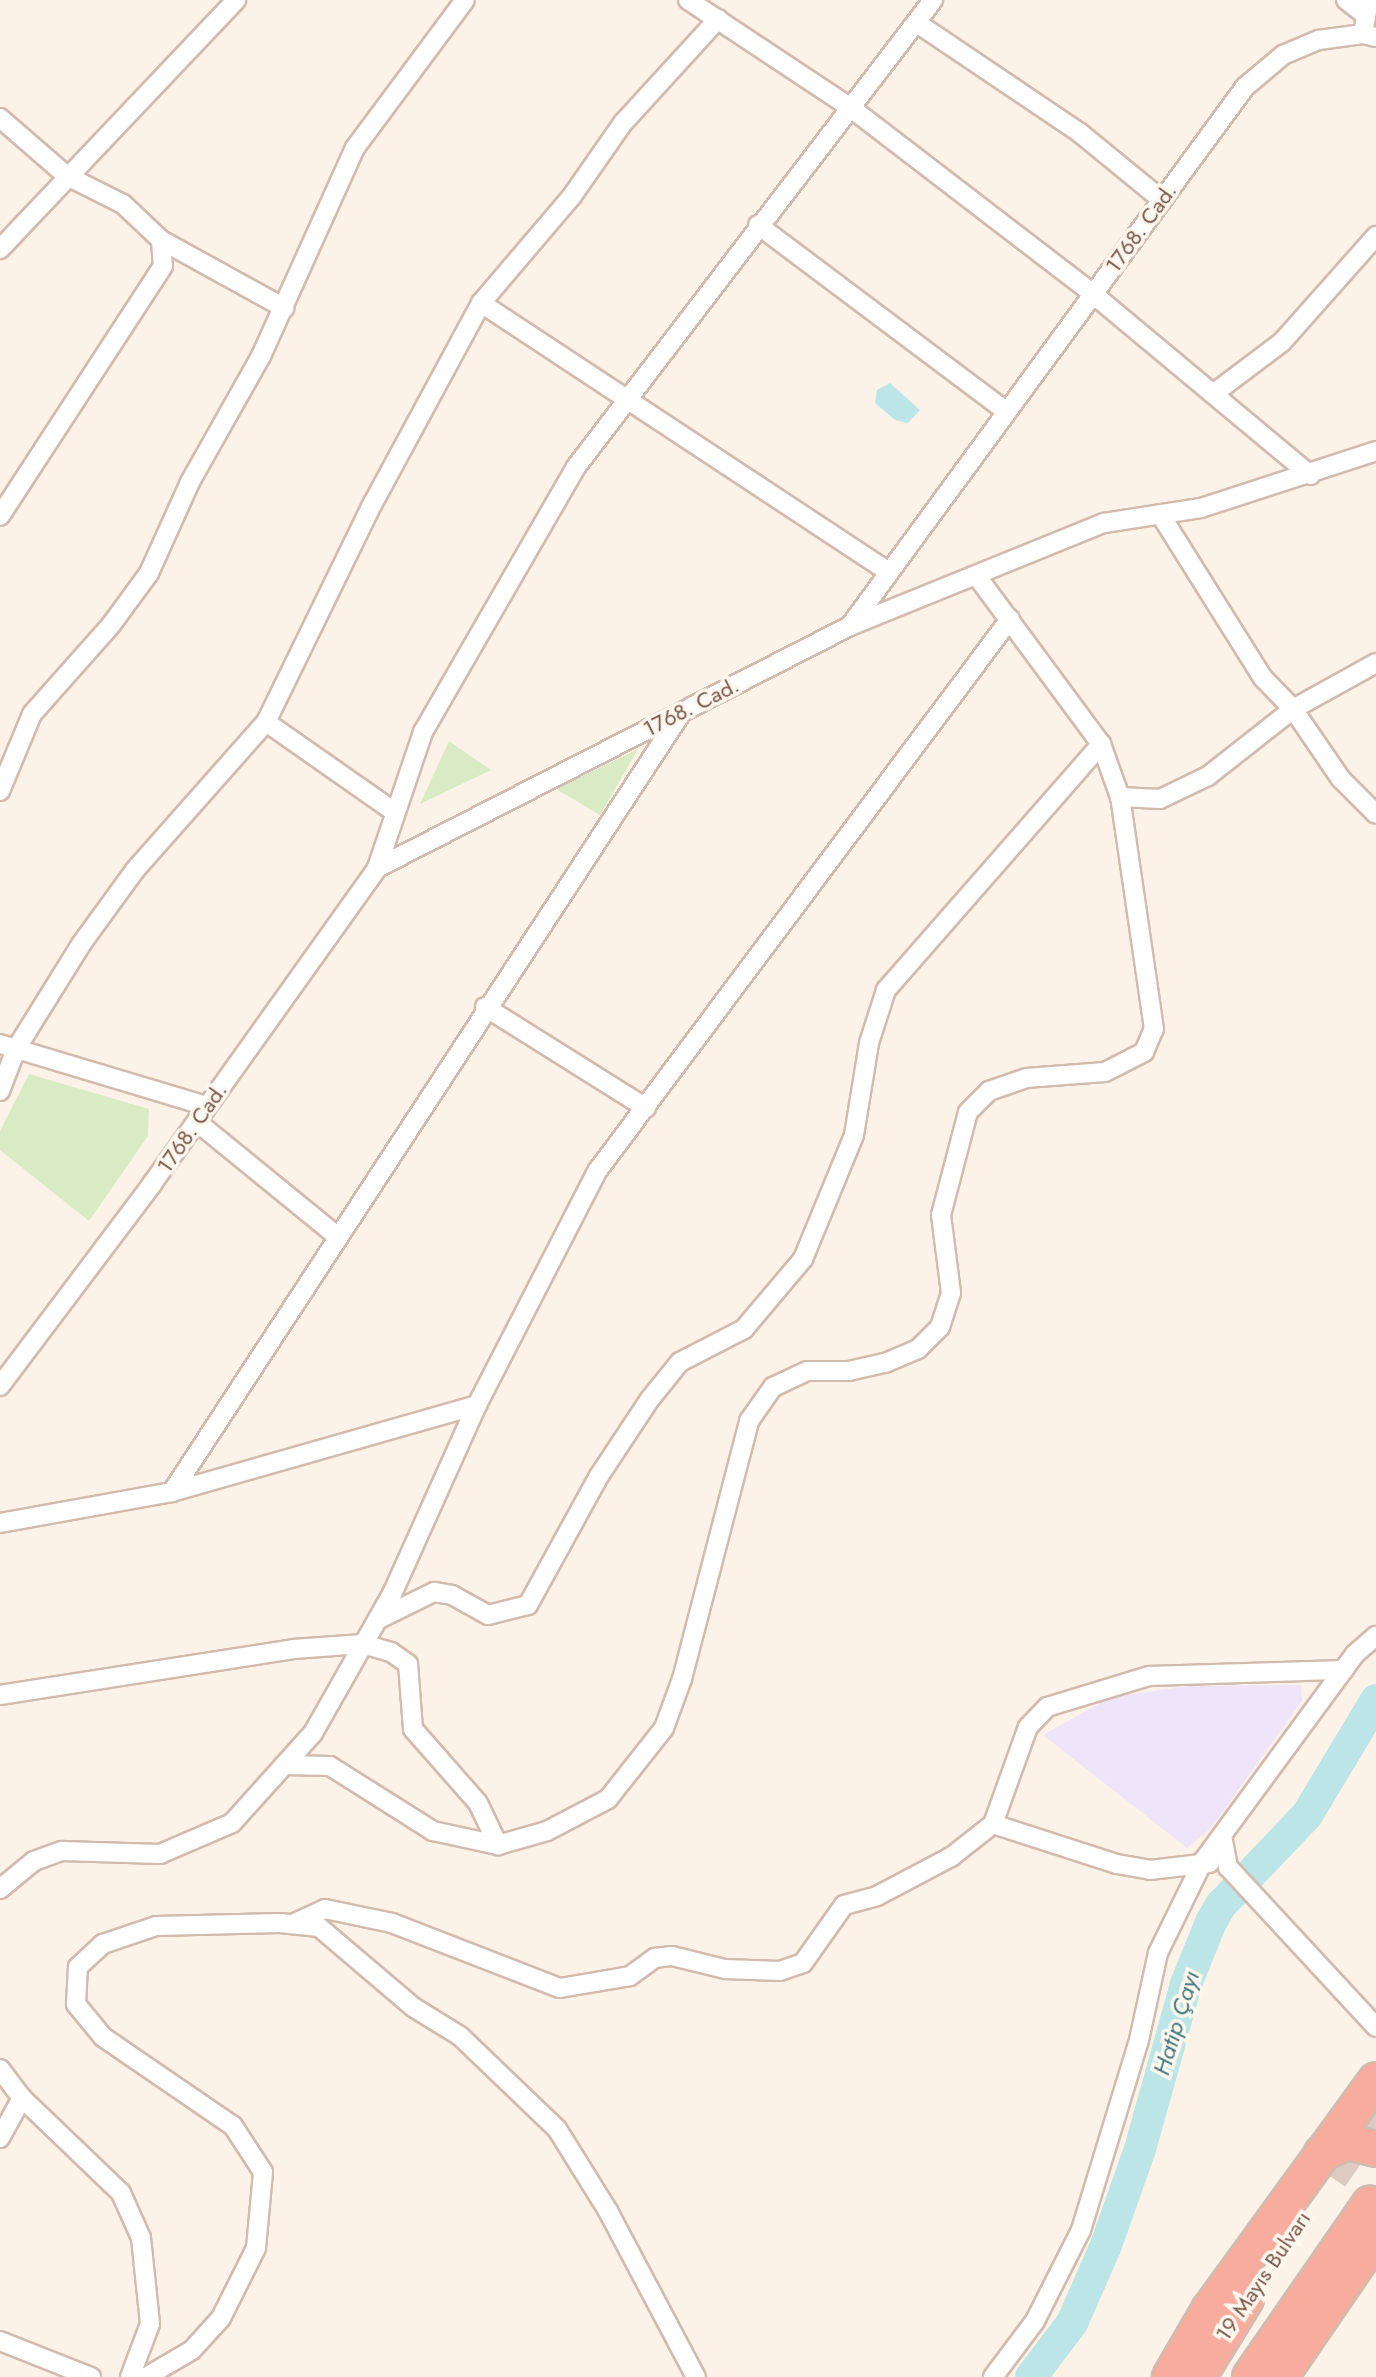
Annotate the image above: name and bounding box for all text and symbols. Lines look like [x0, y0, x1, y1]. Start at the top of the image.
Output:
street label: 1768. Cad. [1100, 178, 1182, 278]
street label: 1768. Cad. [639, 672, 743, 742]
street label: 1768. Cad. [151, 1078, 233, 1178]
water label: Hatip Çayı [1147, 1967, 1205, 2079]
street label: 19 Mayıs Bulvarı [1210, 2206, 1316, 2346]

